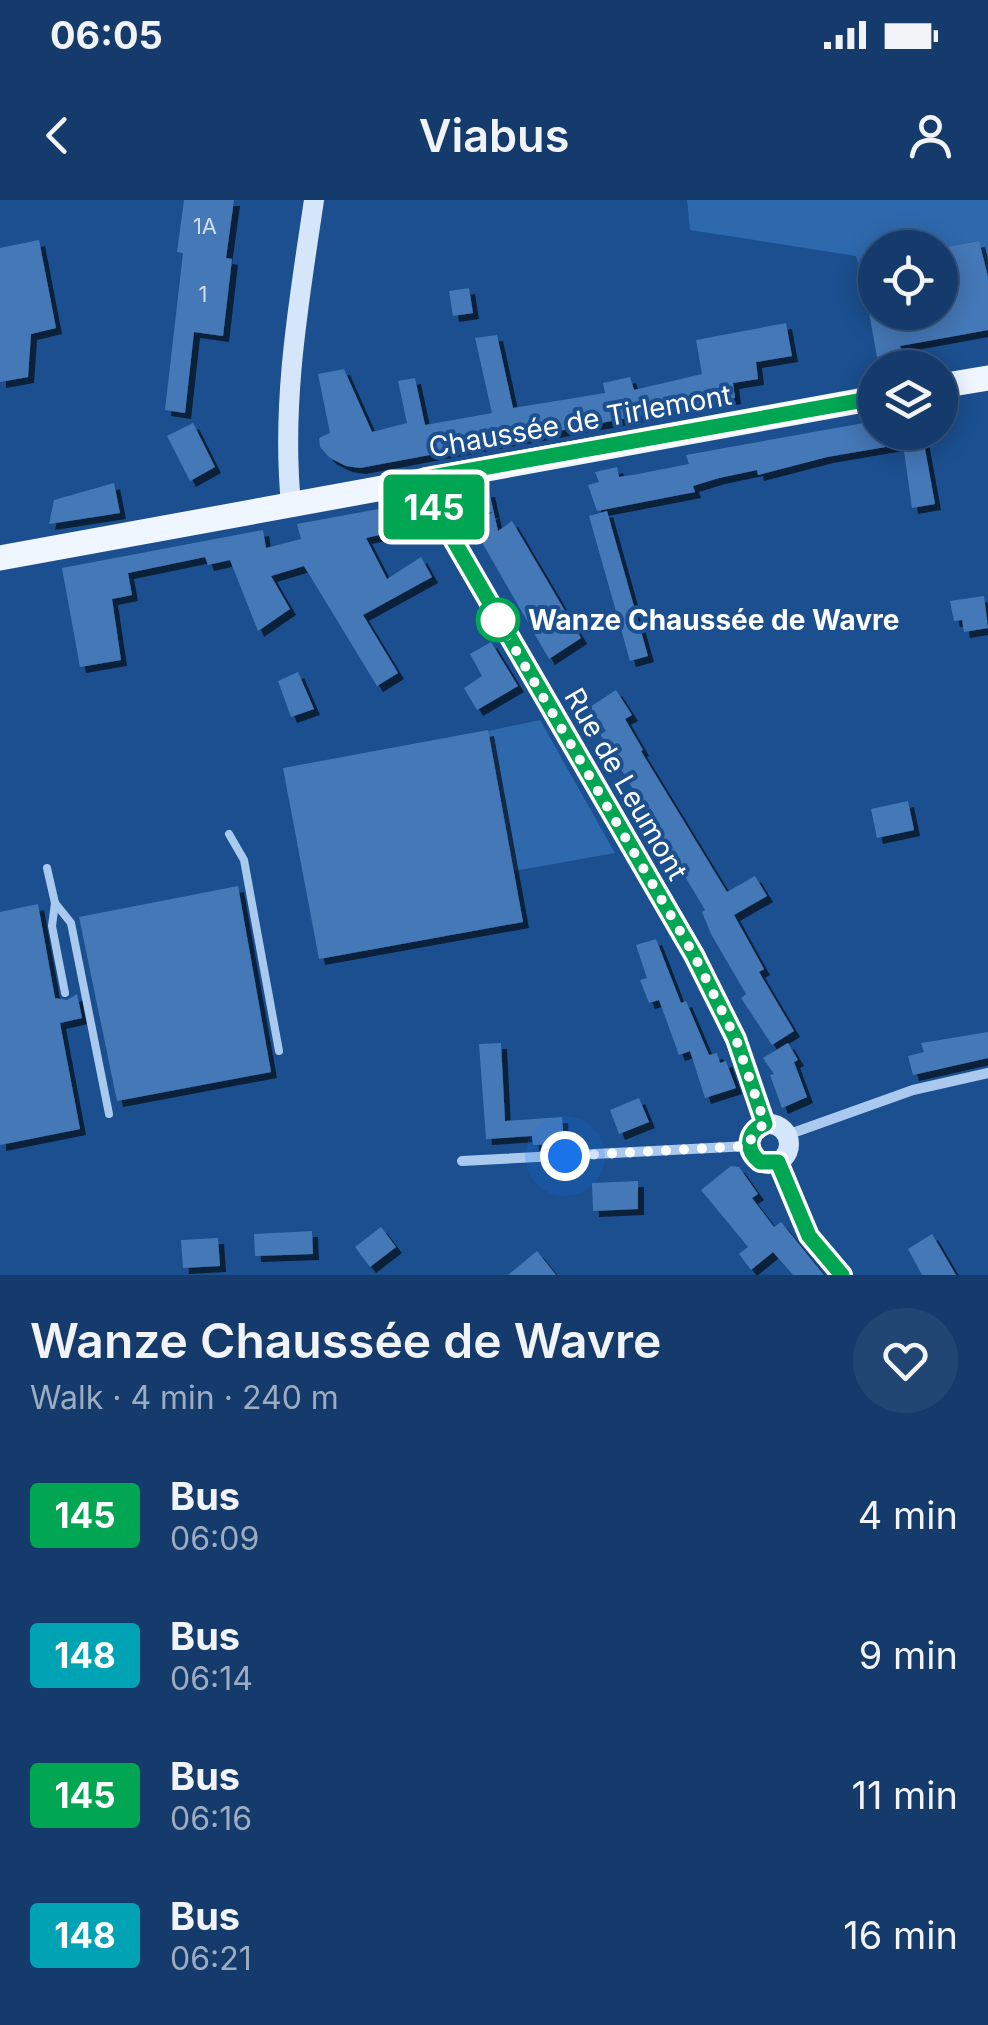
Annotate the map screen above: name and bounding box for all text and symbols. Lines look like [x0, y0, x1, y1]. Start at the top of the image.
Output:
text: 06:05 [50, 12, 163, 58]
icon: back [30, 108, 85, 163]
text: Viabus [419, 108, 569, 163]
icon: person [903, 108, 958, 163]
house number: 1A [193, 213, 217, 239]
map controls [858, 230, 958, 450]
button: locate [858, 230, 958, 330]
house number: 1 [199, 281, 207, 307]
button: layers [858, 350, 958, 450]
street label: Chaussée de Tirlemont [426, 378, 734, 464]
line badge: 145 [376, 474, 492, 540]
text: 145 [403, 486, 465, 528]
marker: Wanze Chaussée de Wavre [477, 599, 519, 641]
place label: Wanze Chaussée de Wavre [528, 603, 899, 637]
street label: Rue de Leumont [557, 682, 695, 886]
your location [540, 1131, 590, 1181]
button: heart [853, 1308, 958, 1413]
text: Wanze Chaussée de Wavre [30, 1311, 661, 1370]
text: Walk · 4 min · 240 m [30, 1378, 339, 1417]
text: Bus [170, 1473, 240, 1519]
text: 4 min [858, 1492, 958, 1538]
text: 145 [54, 1494, 116, 1536]
text: 06:09 [170, 1519, 259, 1558]
text: Bus [170, 1613, 240, 1659]
text: 9 min [859, 1632, 958, 1678]
text: 148 [54, 1634, 116, 1676]
text: 06:14 [170, 1659, 253, 1698]
text: Bus [170, 1753, 240, 1799]
text: 11 min [851, 1772, 958, 1818]
text: 145 [54, 1774, 116, 1816]
text: 06:16 [170, 1799, 252, 1838]
text: Bus [170, 1893, 240, 1939]
text: 16 min [843, 1912, 958, 1958]
text: 148 [54, 1914, 116, 1956]
text: 06:21 [170, 1939, 252, 1978]

